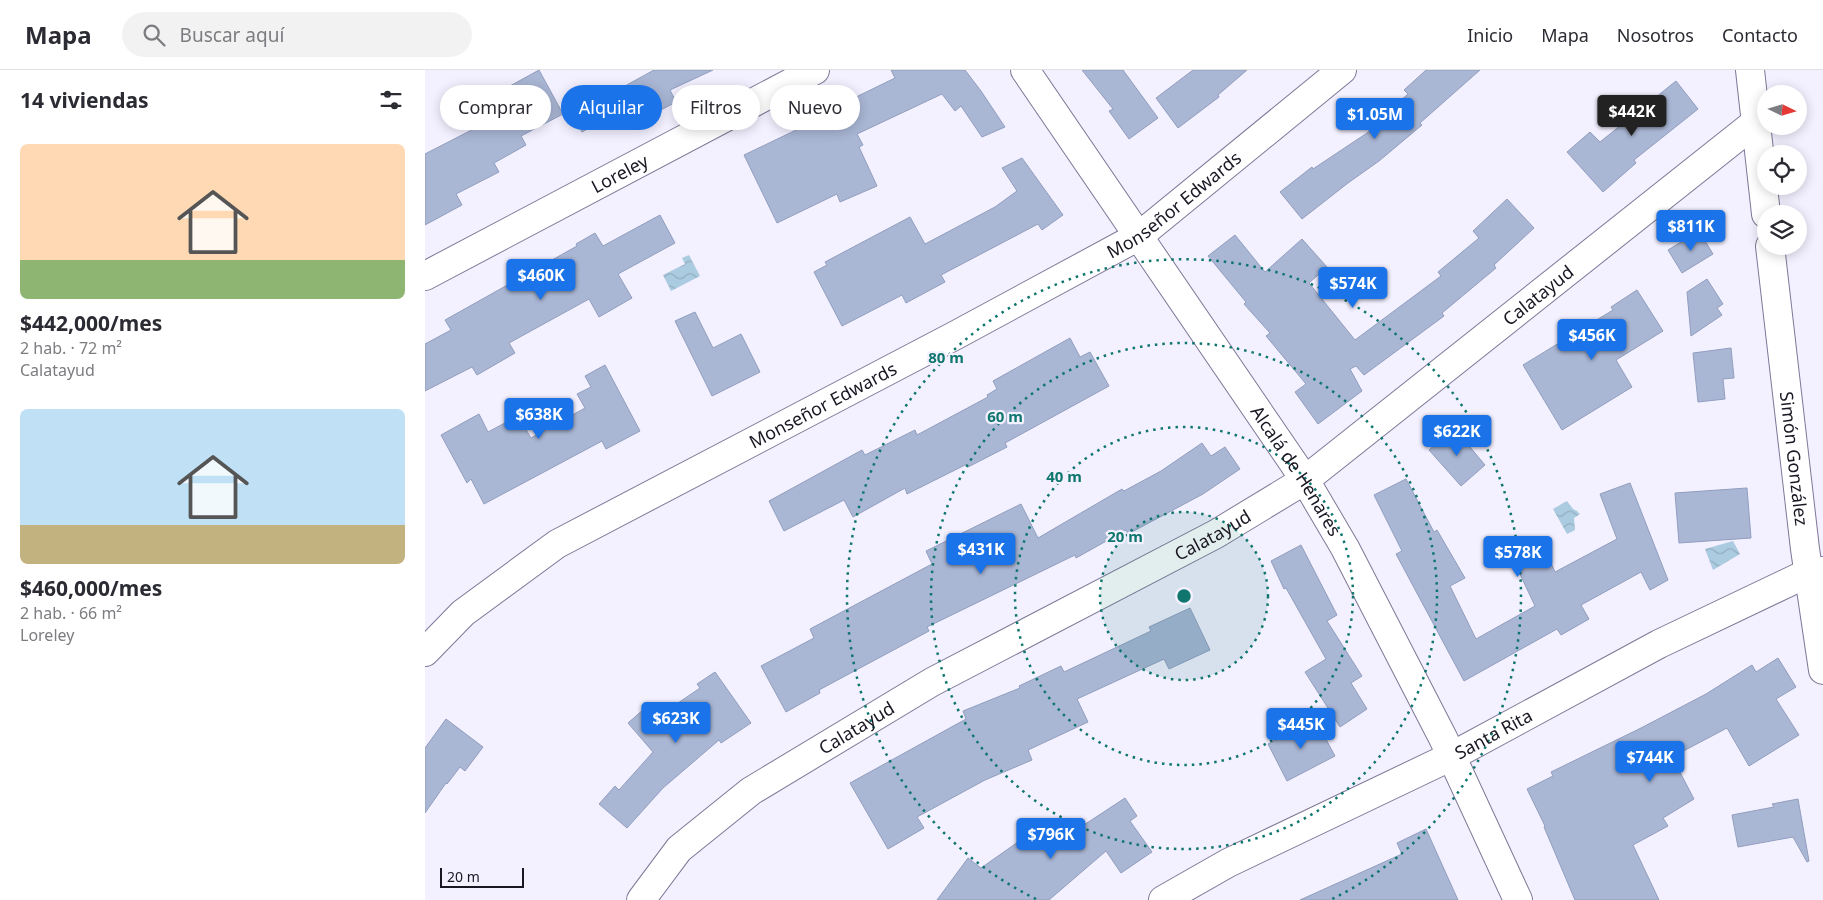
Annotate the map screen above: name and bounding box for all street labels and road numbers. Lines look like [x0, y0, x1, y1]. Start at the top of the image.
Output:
street label: Monseñor Edwards [1102, 146, 1246, 263]
street label: Loreley [587, 148, 653, 198]
street label: Calatayud [1497, 260, 1578, 331]
street label: Monseñor Edwards [745, 356, 901, 453]
street label: Simón González [1775, 390, 1814, 527]
street label: Alcalá de Henares [1245, 401, 1347, 540]
street label: Calatayud [1170, 504, 1255, 566]
street label: Calatayud [814, 696, 899, 760]
street label: Santa Rita [1450, 703, 1536, 764]

